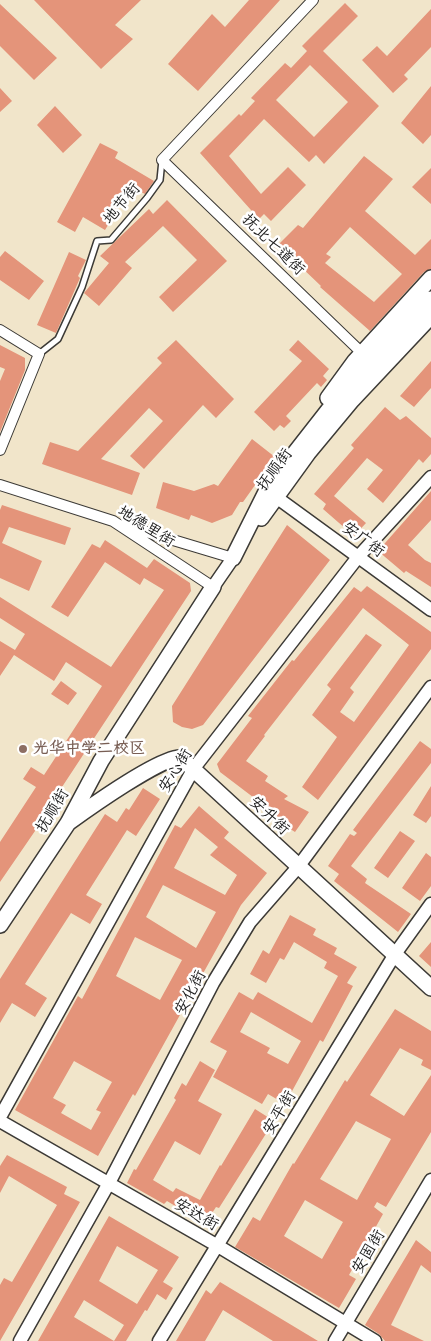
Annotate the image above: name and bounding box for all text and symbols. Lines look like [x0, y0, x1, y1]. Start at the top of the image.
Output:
street label: 地节街 [99, 179, 145, 229]
street label: 抚北七道街 [238, 210, 308, 280]
street label: 抚顺街 [253, 445, 297, 495]
street label: 地德里街 [114, 502, 178, 552]
street label: 安广街 [338, 518, 388, 562]
place label: 光华中学二校区 [33, 739, 145, 759]
marker: 光华中学二校区 [17, 743, 29, 755]
street label: 安心街 [155, 746, 197, 796]
street label: 抚顺街 [32, 785, 74, 837]
street label: 安升街 [245, 793, 293, 839]
street label: 安化街 [171, 967, 211, 1019]
street label: 安平街 [259, 1087, 301, 1139]
street label: 安达街 [170, 1195, 222, 1235]
street label: 安固街 [348, 1226, 390, 1278]

